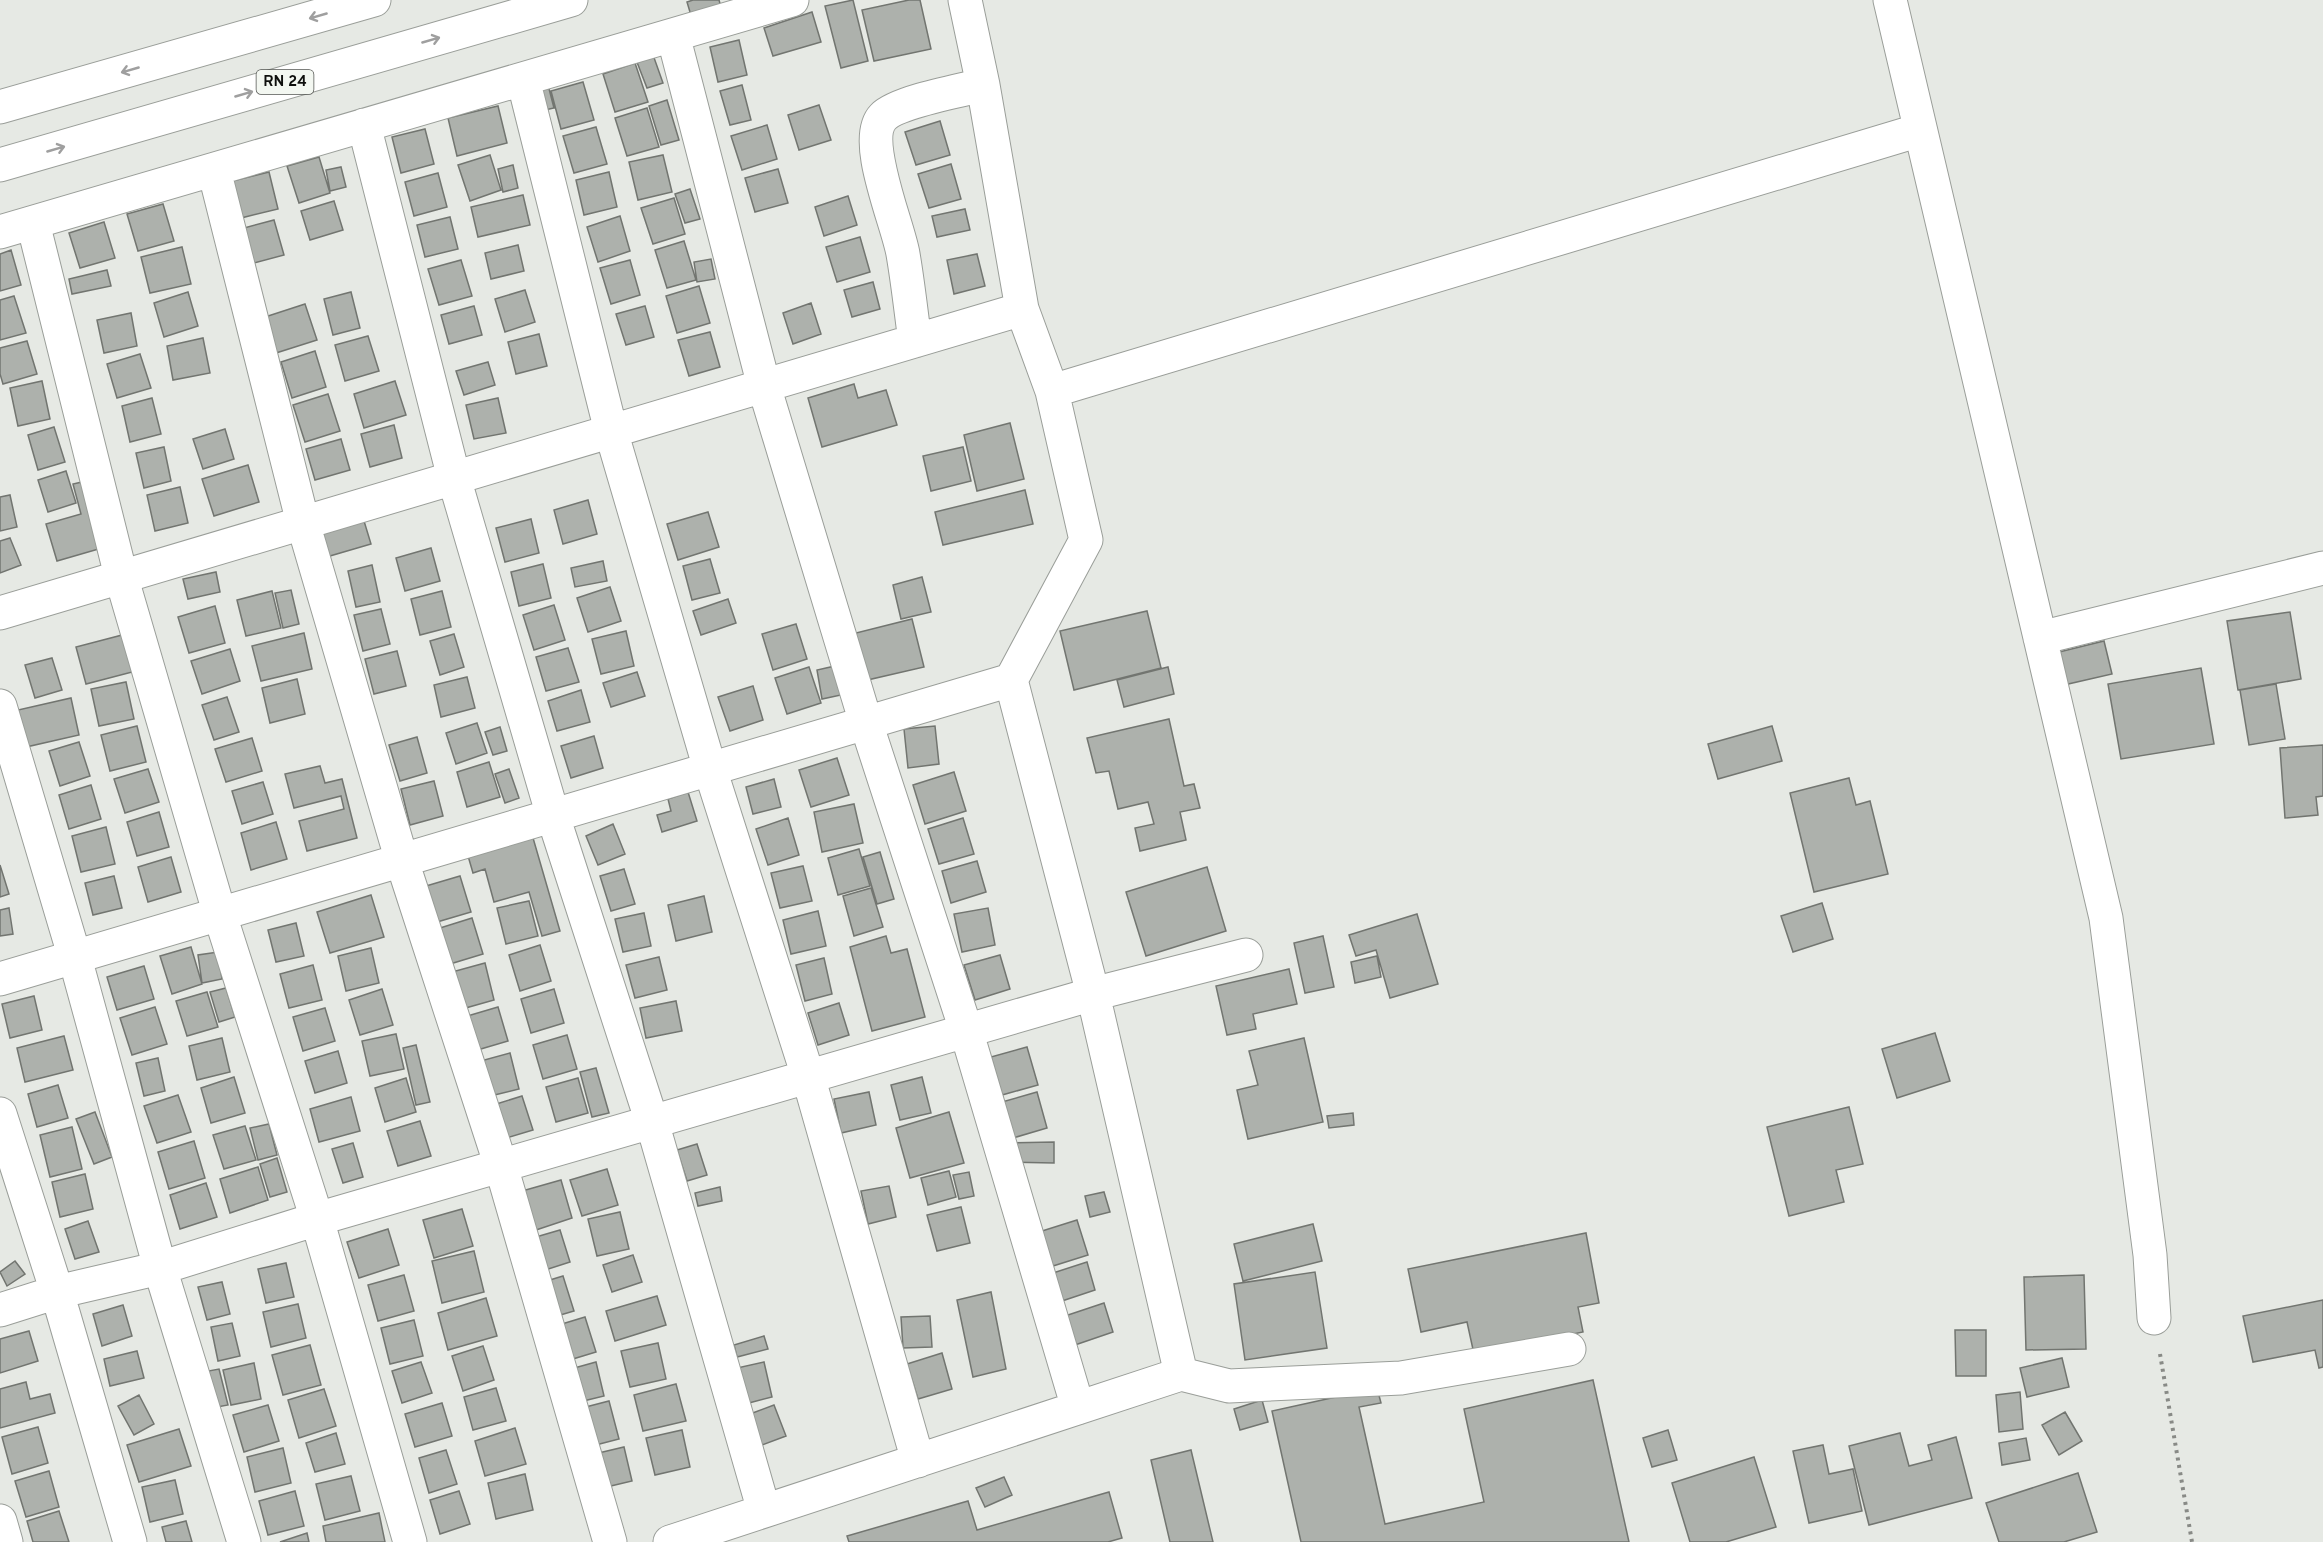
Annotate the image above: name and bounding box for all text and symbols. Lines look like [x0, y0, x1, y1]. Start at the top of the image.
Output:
one-way arrow [309, 11, 328, 22]
one-way arrow [421, 34, 440, 45]
one-way arrow [121, 65, 140, 76]
road number: RN 24 [256, 70, 314, 94]
one-way arrow [234, 88, 253, 100]
one-way arrow [46, 142, 65, 154]

